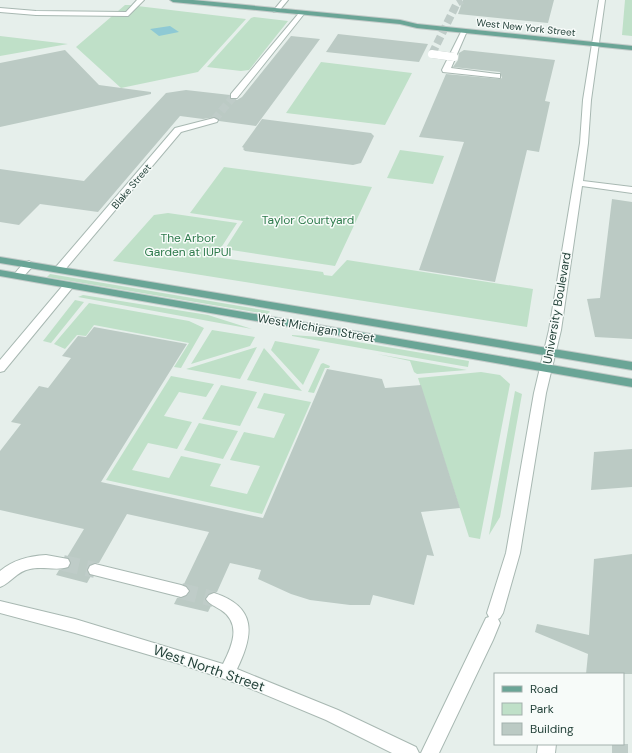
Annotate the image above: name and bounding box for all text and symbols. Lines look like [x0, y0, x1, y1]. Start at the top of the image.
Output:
street label: West New York Street [476, 16, 576, 39]
street label: Blake Street [109, 161, 154, 212]
park label: Taylor Courtyard [262, 212, 354, 228]
park label: The Arbor Garden at IUPUI [145, 230, 231, 260]
street label: University Boulevard [539, 251, 575, 365]
street label: West Michigan Street [256, 310, 376, 346]
street label: West North Street [151, 640, 267, 696]
legend [494, 673, 624, 745]
text: Road [530, 681, 558, 697]
text: Park [530, 701, 554, 717]
text: Building [530, 721, 574, 737]

